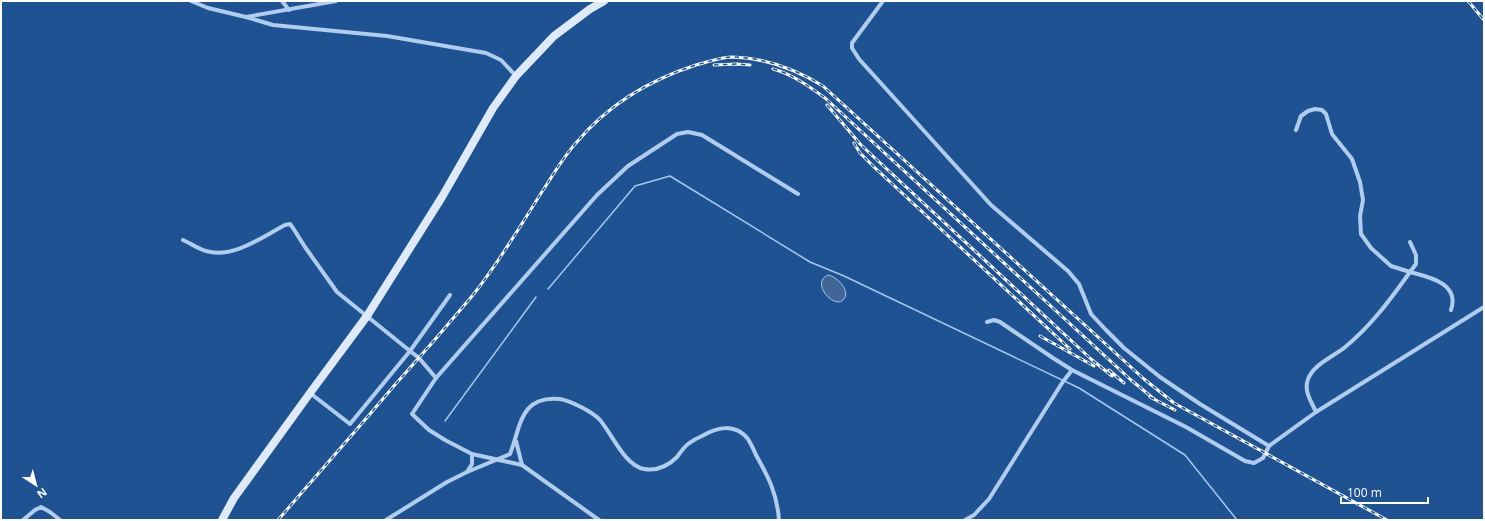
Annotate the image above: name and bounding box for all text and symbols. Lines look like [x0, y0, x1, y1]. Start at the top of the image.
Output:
north arrow [16, 465, 56, 505]
scale bar [1341, 479, 1428, 505]
text: 100 m [1347, 484, 1382, 501]
text: N [34, 485, 50, 502]

